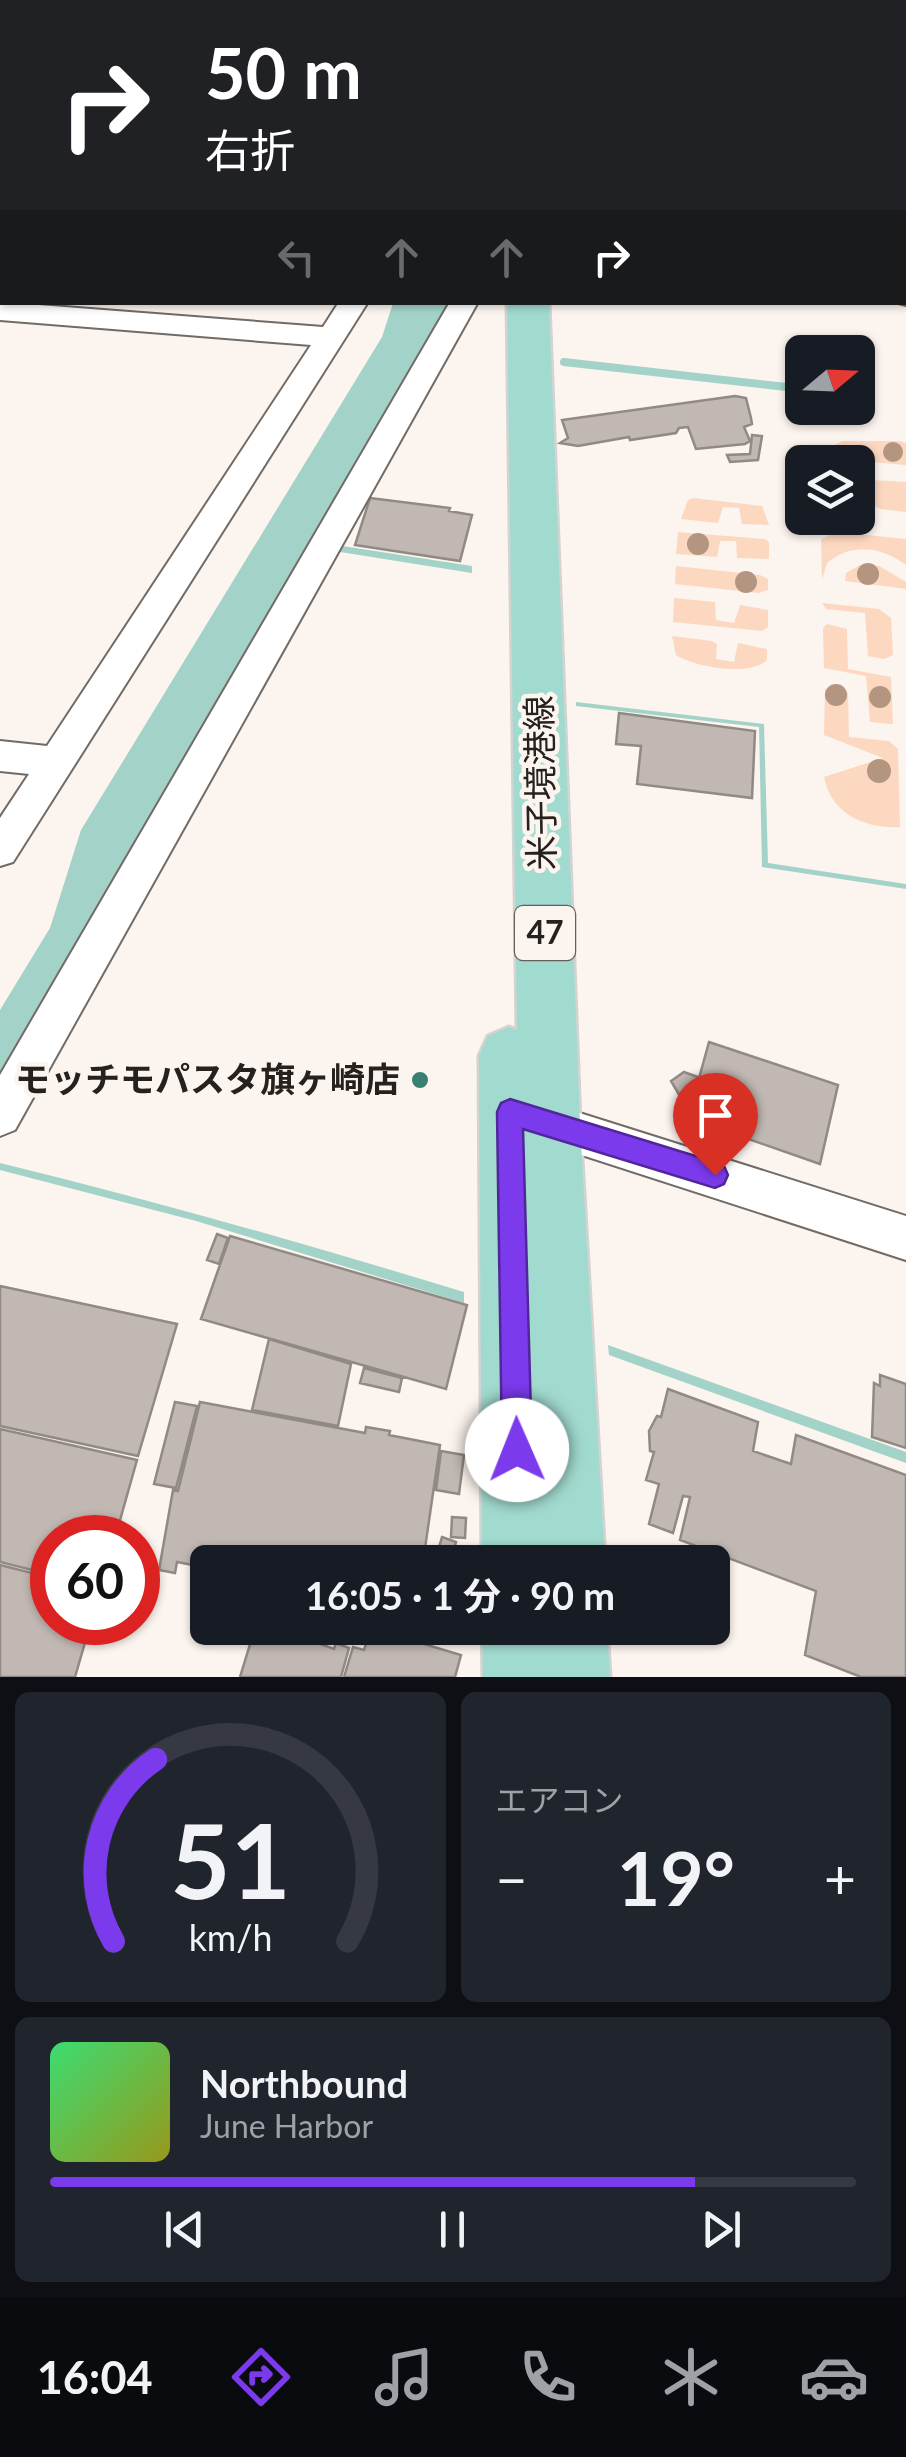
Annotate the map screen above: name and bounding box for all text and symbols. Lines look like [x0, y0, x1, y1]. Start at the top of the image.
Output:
text: 50 m [205, 30, 362, 114]
icon: right [40, 40, 170, 170]
text: 右折 [205, 123, 295, 177]
icon: left [269, 230, 324, 285]
icon: ahead [374, 230, 429, 285]
icon: ahead [479, 230, 534, 285]
icon: right [584, 230, 639, 285]
north arrow [785, 335, 875, 425]
map controls [785, 335, 875, 535]
button: layers [785, 445, 875, 535]
street label: 米子境港線 [516, 695, 562, 871]
road number: 47 [515, 906, 575, 960]
place label: モッチモパスタ旗ヶ崎店 [15, 1057, 400, 1099]
marker: モッチモパスタ旗ヶ崎店 [409, 1069, 431, 1091]
pin [673, 1073, 758, 1176]
icon: arrive [688, 1088, 743, 1143]
position arrow [465, 1398, 569, 1502]
speed limit sign: 60 [30, 1515, 160, 1645]
text: 16:05 · 1 分 · 90 m [305, 1572, 615, 1618]
text: エアコン [496, 1780, 624, 1819]
text: 51 [170, 1796, 291, 1921]
text: 19° [617, 1832, 735, 1922]
text: − [496, 1845, 527, 1911]
text: + [824, 1845, 856, 1911]
text: km/h [188, 1916, 272, 1959]
text: Northbound [200, 2060, 408, 2106]
text: June Harbor [200, 2106, 373, 2145]
icon: previous [157, 2202, 212, 2257]
icon: pause [425, 2202, 480, 2257]
icon: next [694, 2202, 749, 2257]
icon: directions [226, 2342, 296, 2412]
icon: music [369, 2342, 439, 2412]
icon: phone [513, 2342, 583, 2412]
icon: climate [656, 2342, 726, 2412]
icon: car [799, 2342, 869, 2412]
text: 16:04 [37, 2350, 153, 2404]

